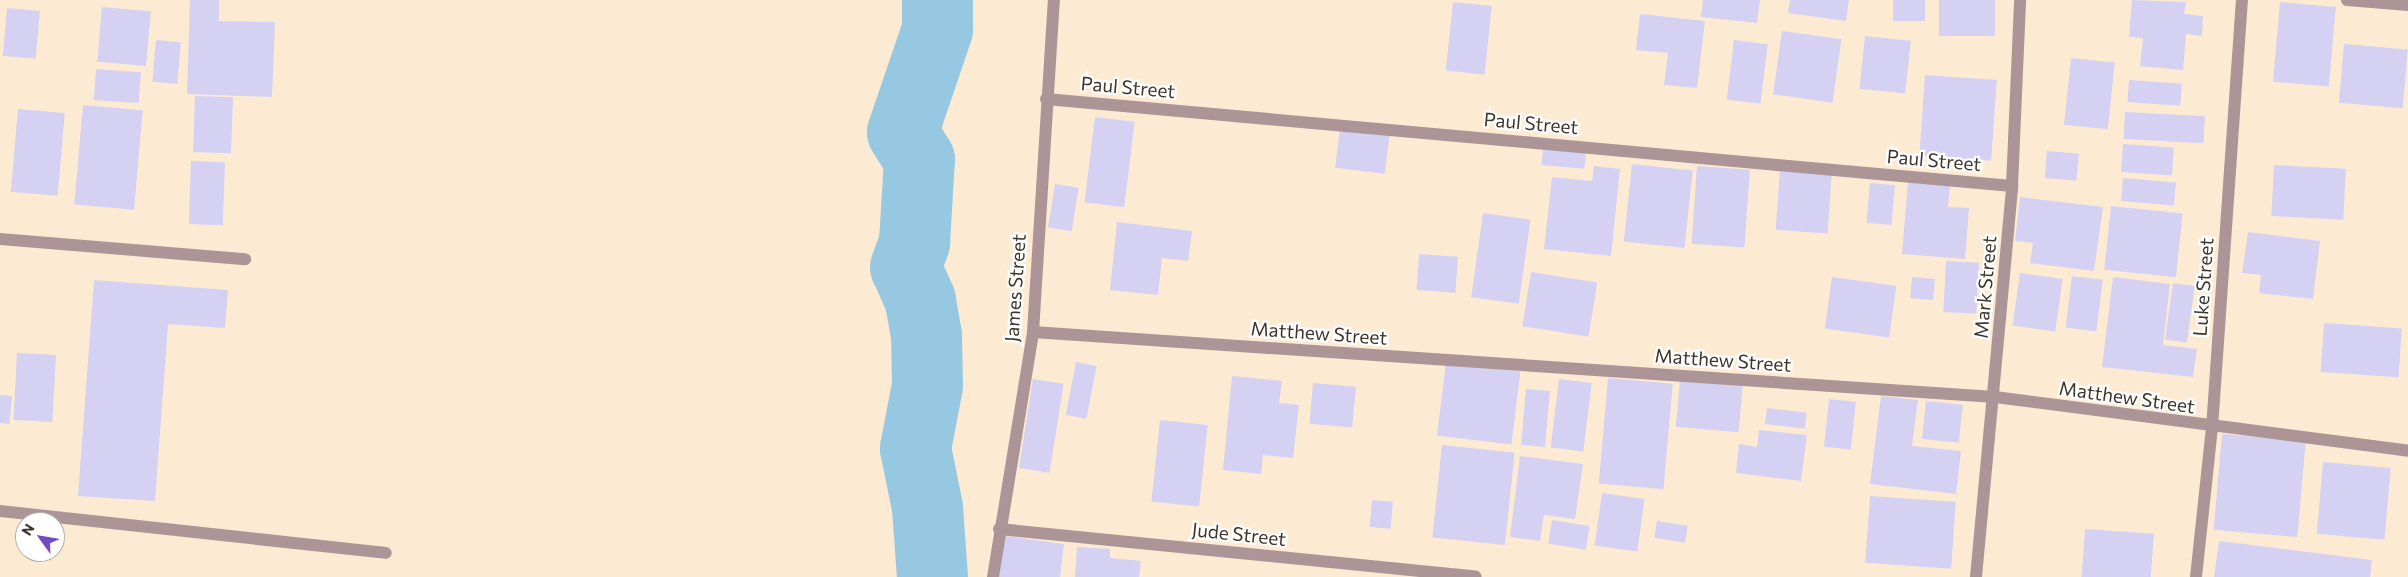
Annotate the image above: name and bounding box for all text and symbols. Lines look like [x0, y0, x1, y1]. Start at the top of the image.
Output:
street label: Paul Street [1080, 72, 1176, 102]
street label: Paul Street [1483, 108, 1579, 138]
street label: Paul Street [1886, 145, 1982, 175]
street label: James Street [1000, 233, 1030, 343]
street label: Mark Street [1969, 235, 2001, 339]
street label: Luke Street [2188, 237, 2218, 337]
street label: Matthew Street [1250, 317, 1388, 349]
street label: Matthew Street [1654, 344, 1792, 376]
street label: Matthew Street [2058, 376, 2196, 418]
north arrow [15, 512, 65, 562]
street label: Jude Street [1191, 518, 1287, 550]
text: N [18, 520, 38, 538]

